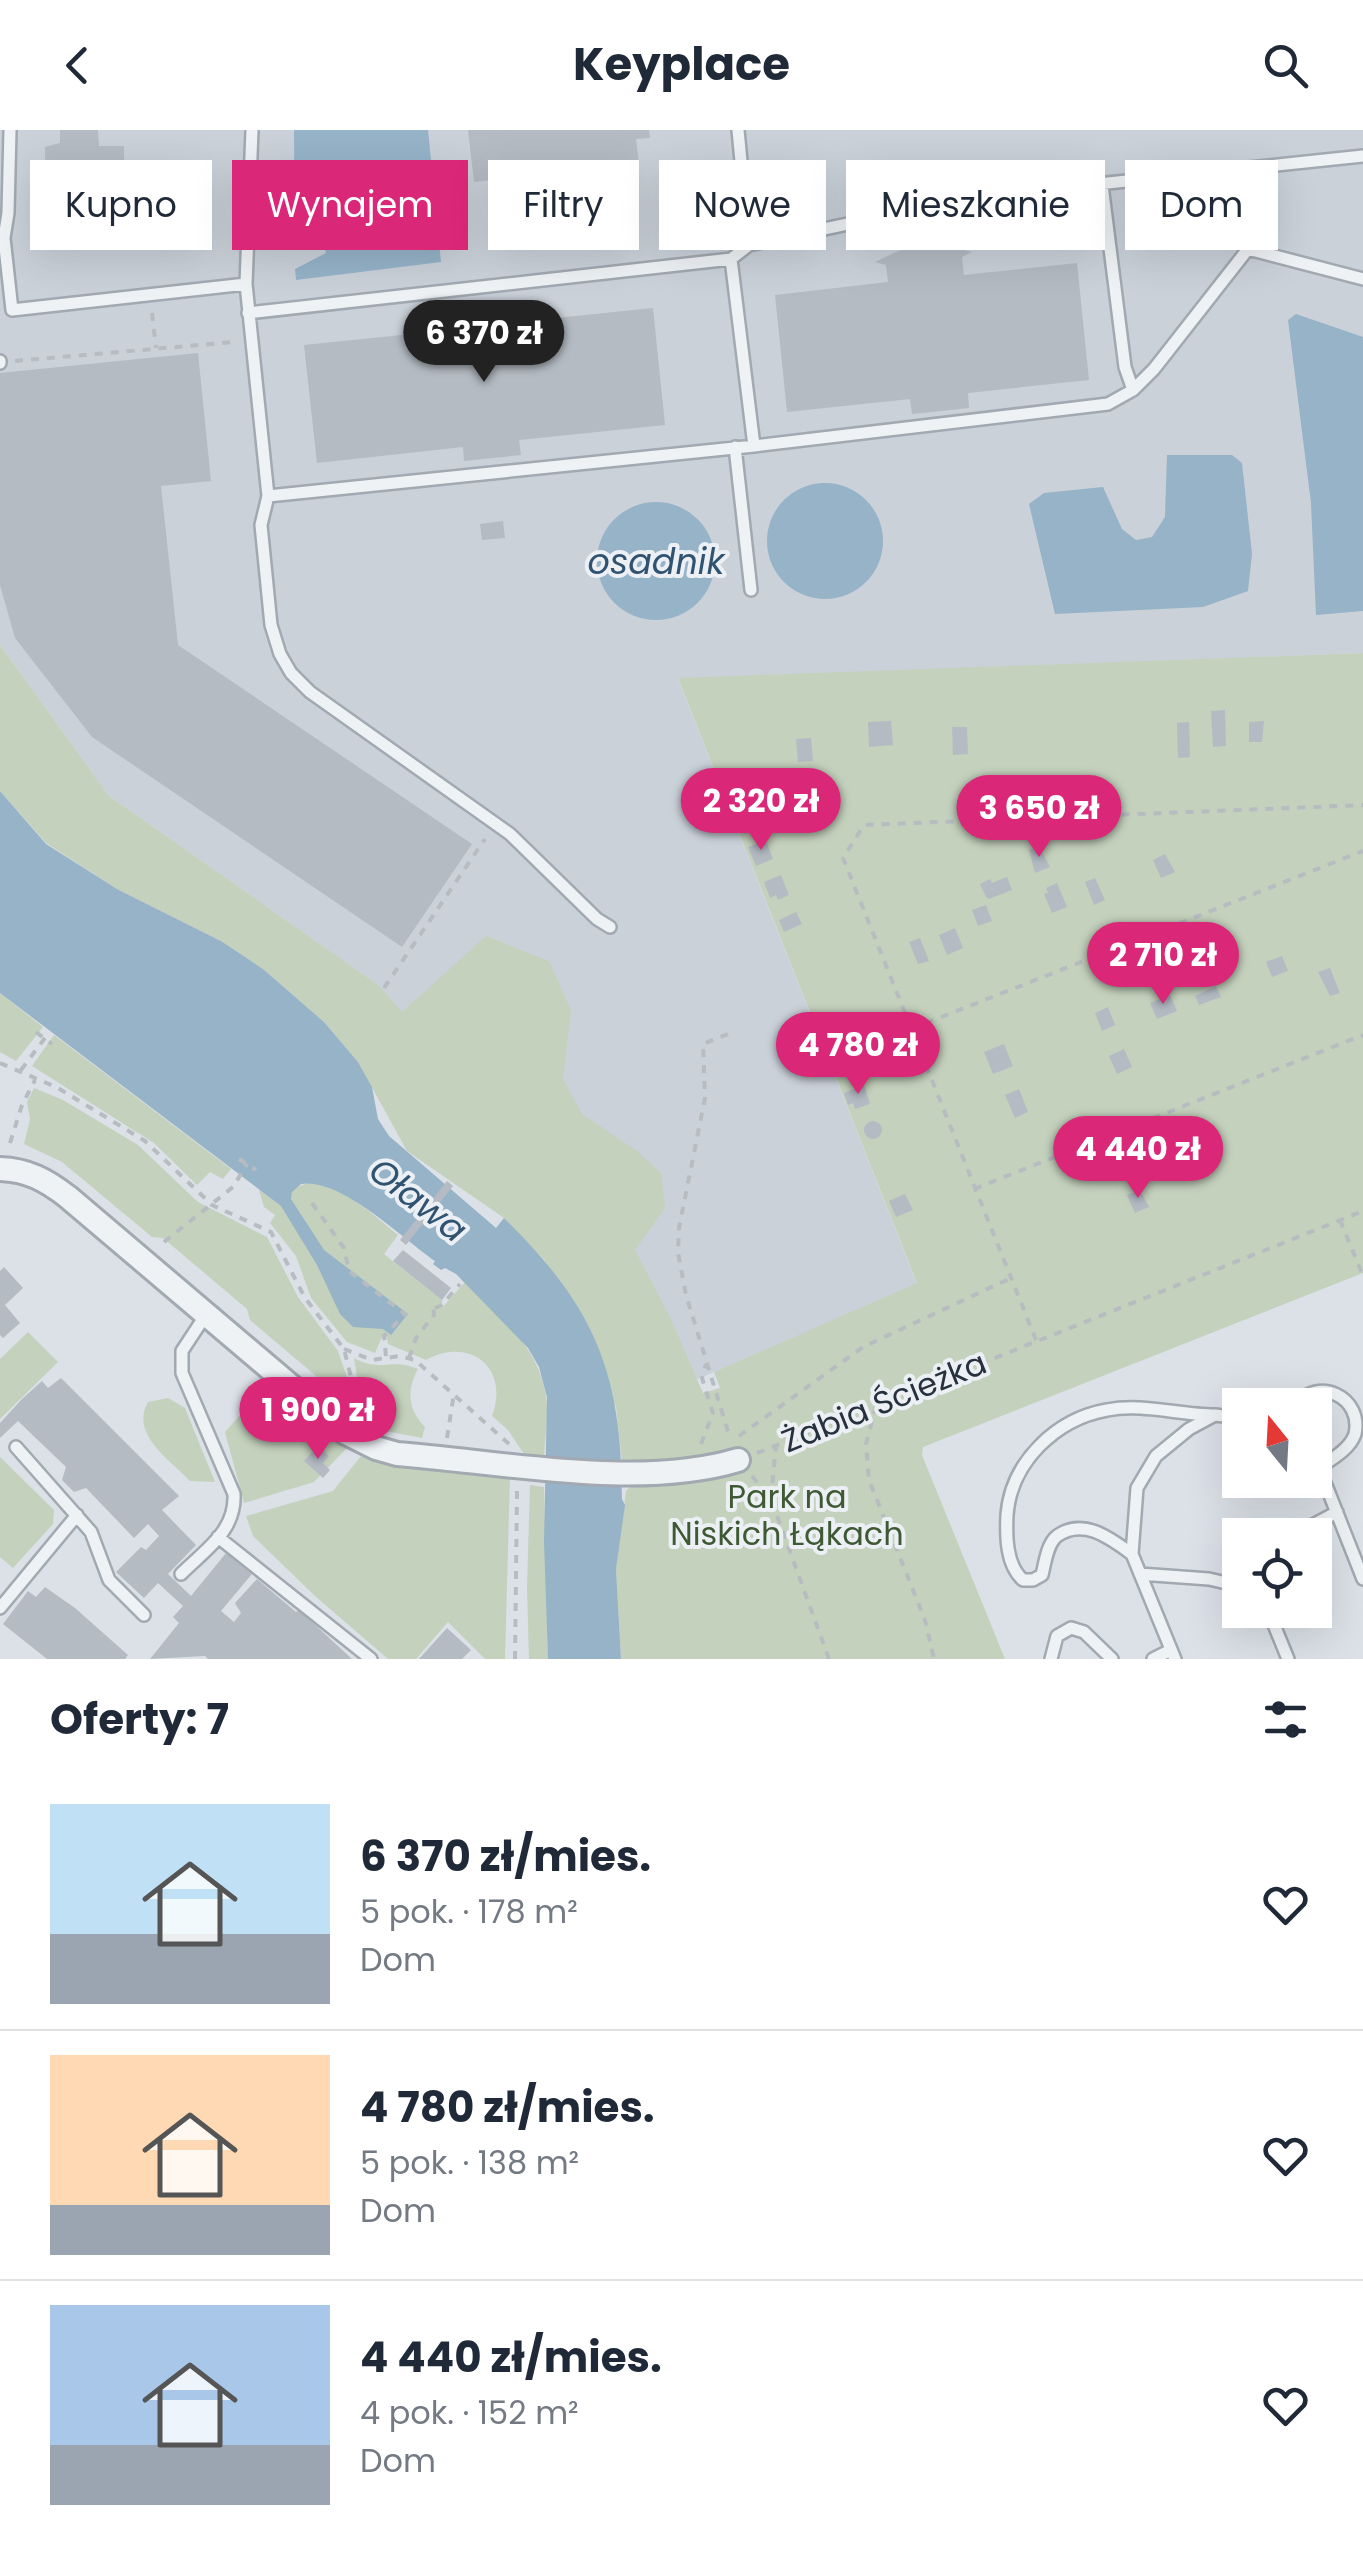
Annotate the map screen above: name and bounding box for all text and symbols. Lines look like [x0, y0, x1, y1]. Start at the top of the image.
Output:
text: Keyplace [573, 33, 790, 96]
icon: back [50, 38, 105, 93]
icon: search [1258, 38, 1313, 93]
chip: Kupno [30, 160, 212, 250]
chip: Wynajem [232, 160, 468, 250]
chip: Filtry [488, 160, 639, 250]
chip: Nowe [659, 160, 826, 250]
chip: Mieszkanie [846, 160, 1105, 250]
chip: Dom [1125, 160, 1278, 250]
pin: 6 370 zł [381, 300, 587, 385]
text: 6 370 zł [425, 310, 543, 355]
water label: osadnik [587, 537, 726, 586]
pin: 2 320 zł [658, 768, 864, 853]
pin: 3 650 zł [936, 775, 1142, 860]
text: 2 320 zł [703, 778, 819, 823]
text: 3 650 zł [978, 785, 1100, 830]
pin: 2 710 zł [1060, 922, 1266, 1007]
text: 2 710 zł [1109, 932, 1217, 977]
pin: 4 780 zł [755, 1012, 961, 1097]
text: 4 780 zł [798, 1022, 918, 1067]
pin: 4 440 zł [1035, 1116, 1241, 1201]
text: 4 440 zł [1075, 1126, 1201, 1171]
water label: Oława [359, 1146, 478, 1253]
street label: Żabia Ścieżka [775, 1340, 993, 1463]
pin: 1 900 zł [215, 1377, 421, 1462]
text: 1 900 zł [261, 1387, 375, 1432]
north arrow [1222, 1388, 1332, 1498]
map controls [1222, 1388, 1332, 1628]
park label: Park na Niskich Łąkach [670, 1474, 904, 1556]
button: locate [1222, 1518, 1332, 1628]
text: Oferty: 7 [50, 1690, 229, 1749]
icon: filters [1258, 1692, 1313, 1747]
text: 6 370 zł/mies. [360, 1827, 651, 1886]
icon: home [130, 1844, 250, 1964]
icon: heart [1258, 1877, 1313, 1932]
text: 5 pok. · 178 m² [360, 1889, 578, 1934]
text: Dom [360, 1937, 436, 1982]
text: 4 780 zł/mies. [360, 2078, 655, 2137]
icon: home [130, 2095, 250, 2215]
icon: heart [1258, 2128, 1313, 2183]
text: 5 pok. · 138 m² [360, 2140, 579, 2185]
text: Dom [360, 2188, 436, 2233]
text: 4 440 zł/mies. [360, 2328, 662, 2387]
icon: home [130, 2345, 250, 2465]
icon: heart [1258, 2378, 1313, 2433]
text: 4 pok. · 152 m² [360, 2390, 579, 2435]
text: Dom [360, 2438, 436, 2483]

